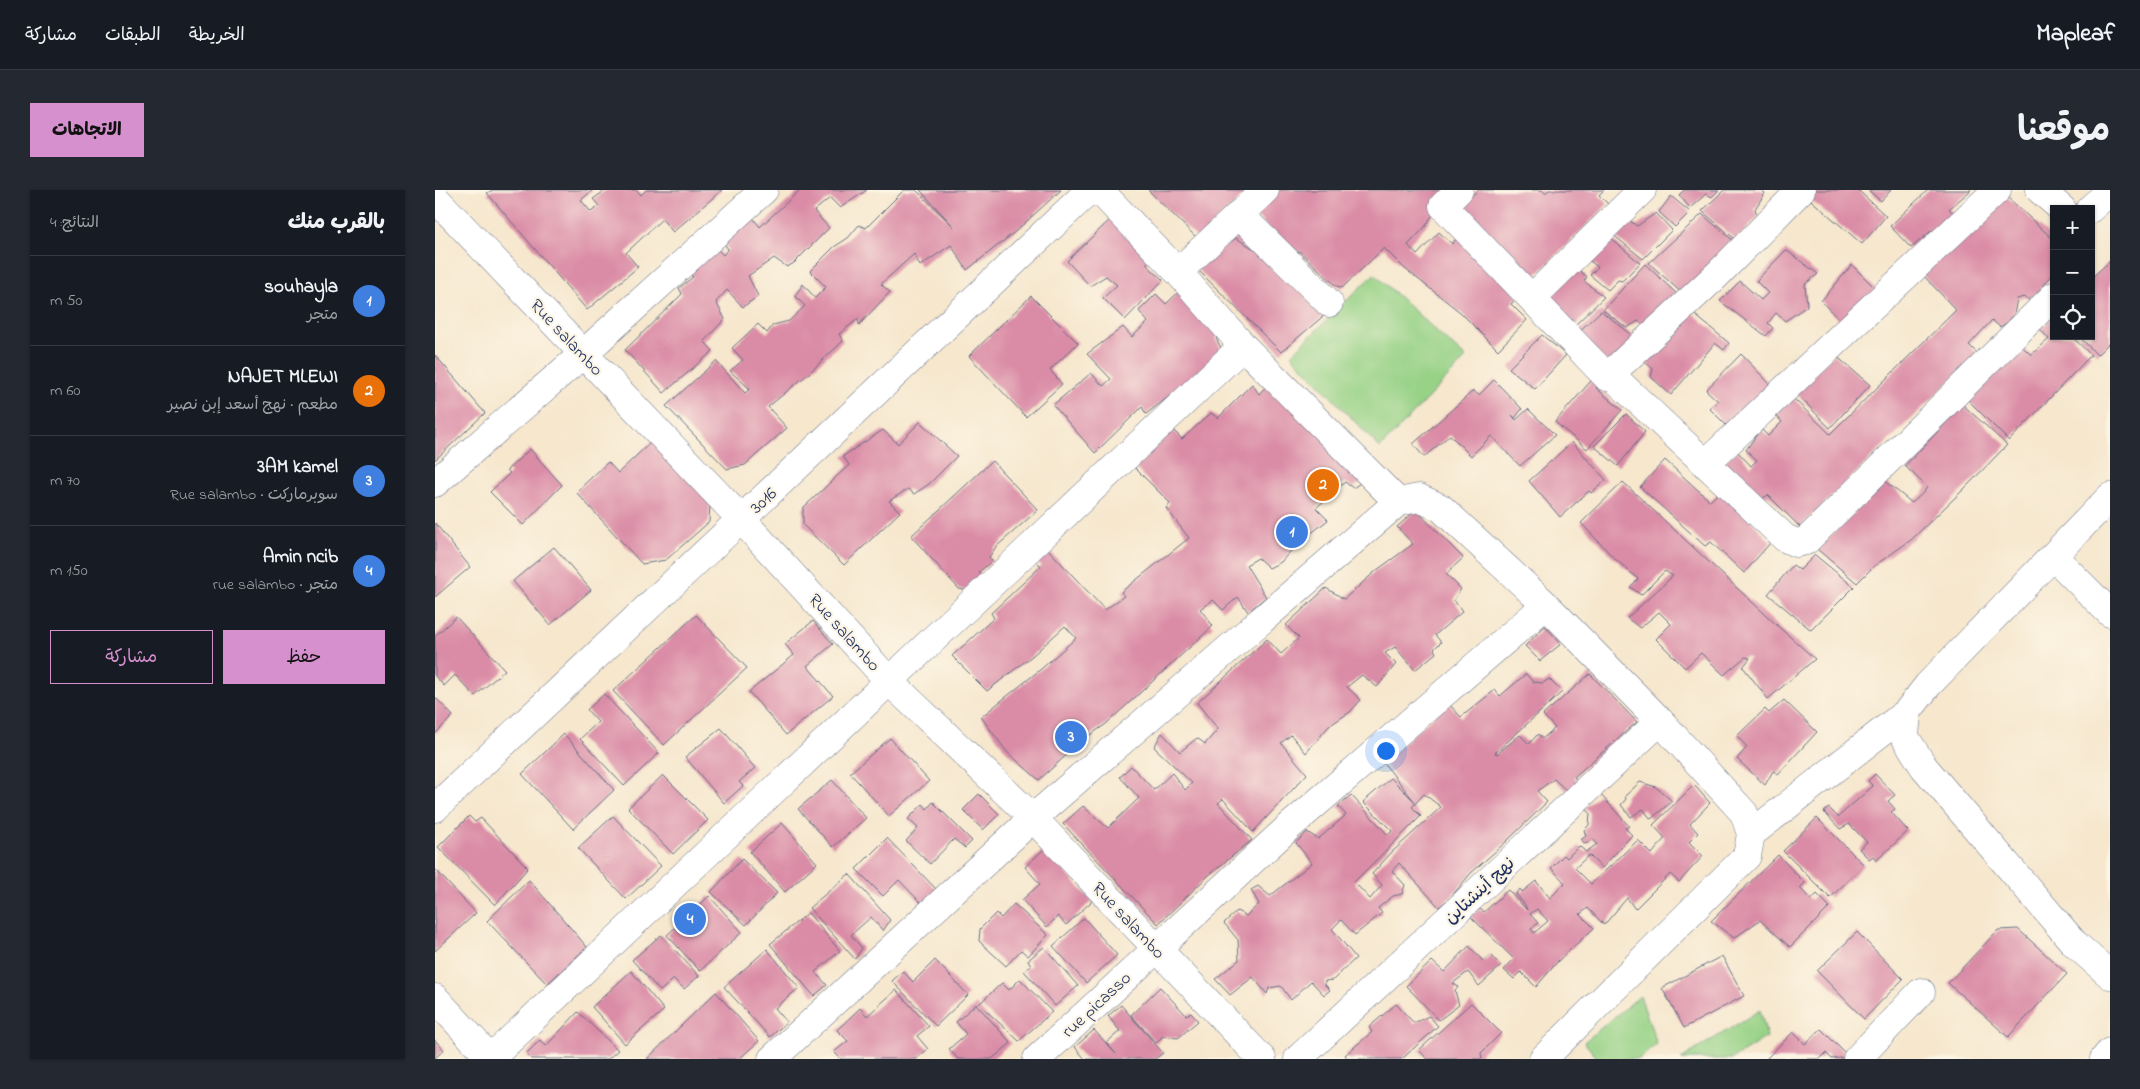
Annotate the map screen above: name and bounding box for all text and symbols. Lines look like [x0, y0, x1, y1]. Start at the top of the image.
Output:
text: Mapleaf [2036, 17, 2115, 52]
text: مشاركة [25, 23, 77, 49]
text: الطبقات [105, 23, 161, 49]
text: الخريطة [189, 23, 245, 49]
button: الاتجاهات [30, 103, 144, 157]
text: موقعنا [2017, 106, 2110, 157]
map controls [2050, 205, 2095, 340]
button: + [2050, 205, 2095, 250]
text: بالقرب منك [288, 208, 385, 238]
text: النتائج: 4 [50, 211, 99, 235]
button: − [2050, 250, 2095, 295]
text: souhayla [264, 274, 338, 301]
text: 50 m [50, 289, 83, 313]
text: 1 [366, 289, 372, 313]
street label: Rue salambo [523, 294, 608, 383]
button: locate [2050, 295, 2095, 340]
text: متجر [307, 303, 338, 327]
text: NAJET MLEWI [228, 364, 338, 391]
text: 60 m [50, 379, 80, 403]
text: 2 [365, 379, 373, 403]
text: مطعم · نهج أسعد إبن نصير [167, 393, 338, 417]
text: 3AM kamel [257, 454, 338, 481]
pin: 2 [1307, 466, 1339, 504]
text: 70 m [50, 469, 80, 493]
text: 3 [366, 469, 372, 493]
street label: 3016 [745, 482, 784, 521]
text: سوبرماركت · Rue salambo [170, 483, 338, 507]
pin: 1 [1276, 513, 1308, 551]
text: Amin ncib [263, 544, 338, 571]
text: 150 m [50, 559, 88, 583]
text: 4 [366, 559, 372, 583]
text: متجر · rue salambo [213, 573, 338, 597]
street label: Rue salambo [801, 589, 886, 678]
button: مشاركة [50, 630, 213, 684]
button: حفظ [223, 630, 385, 684]
pin: 3 [1055, 718, 1087, 756]
your location [1373, 738, 1399, 764]
street label: نهج أينشتاين [1439, 852, 1522, 931]
street label: Rue salambo [1085, 877, 1170, 966]
pin: 4 [674, 900, 706, 938]
street label: rue picasso [1057, 966, 1138, 1045]

